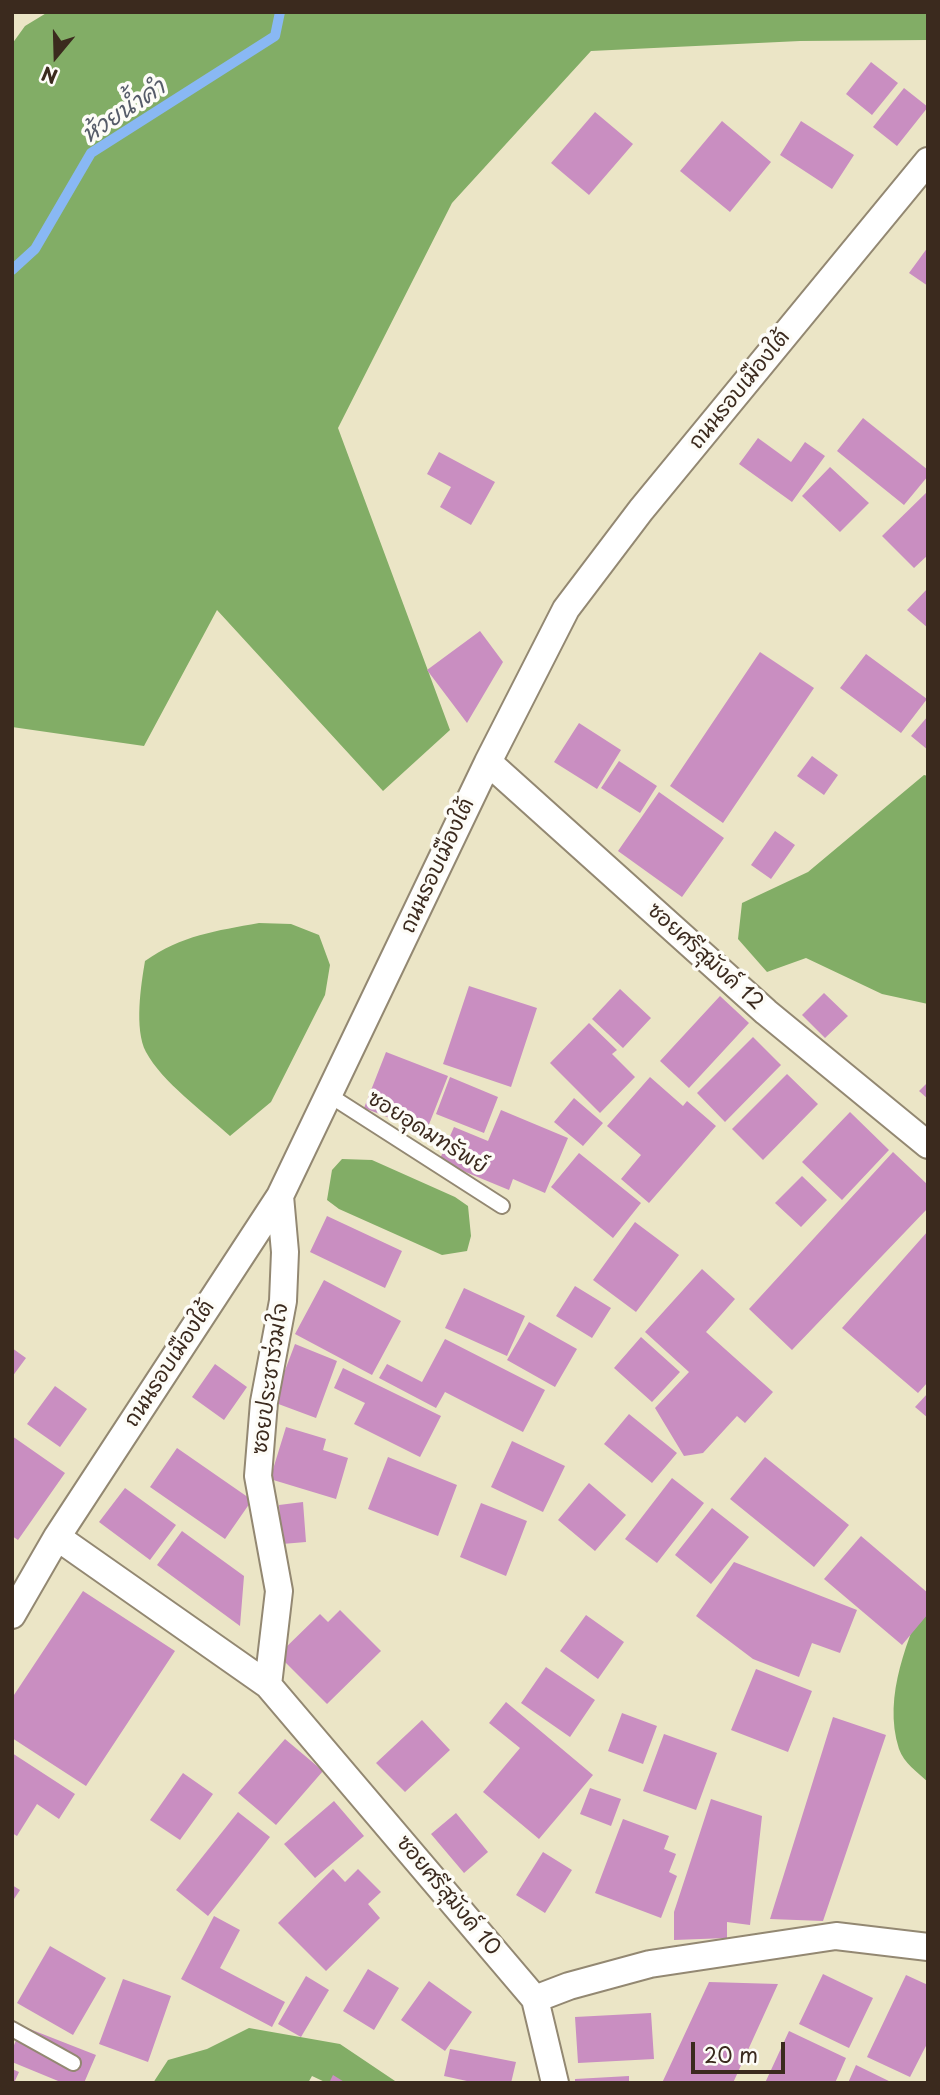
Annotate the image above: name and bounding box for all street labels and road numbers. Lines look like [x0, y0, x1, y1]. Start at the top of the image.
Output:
street label: ถนนรอบเมืองใต้ [684, 325, 796, 455]
street label: ถนนรอบเมืองใต้ [396, 795, 480, 937]
street label: ซอยศรีสุมังค์ 12 [642, 898, 768, 1016]
street label: ซอยอุดมทรัพย์ [362, 1086, 492, 1180]
street label: ถนนรอบเมืองใต้ [120, 1296, 220, 1432]
street label: ซอยประชาร่วมใจ [248, 1302, 294, 1456]
street label: ซอยศรีสุมังค์ 10 [391, 1831, 505, 1961]

